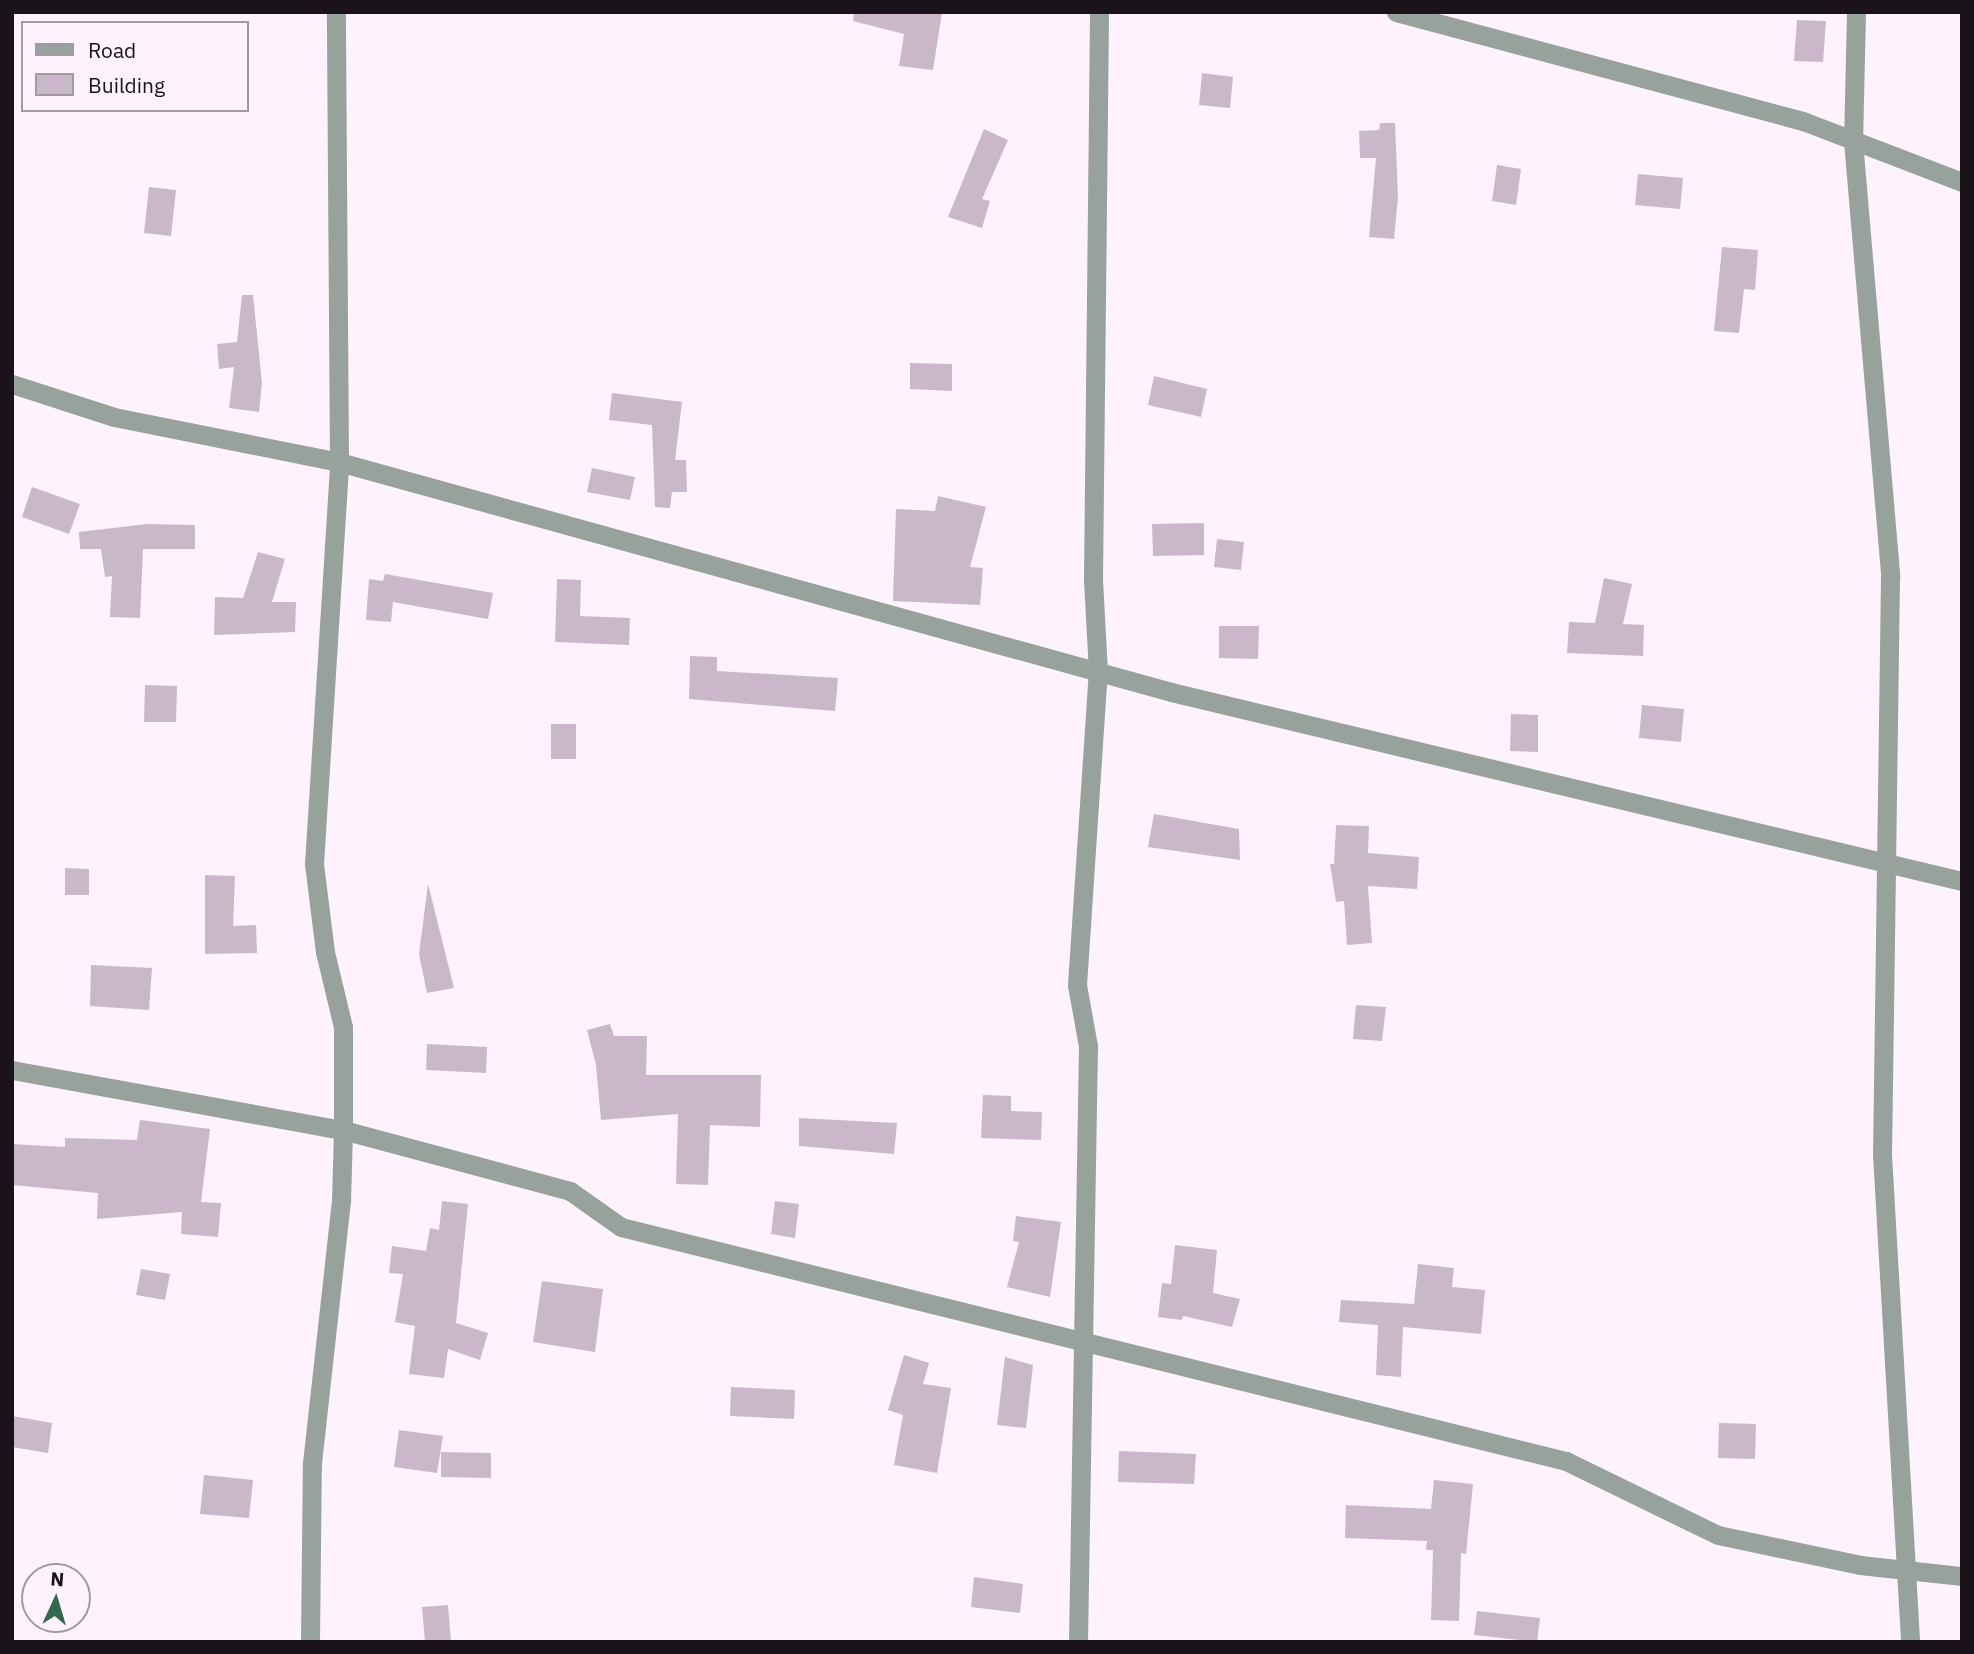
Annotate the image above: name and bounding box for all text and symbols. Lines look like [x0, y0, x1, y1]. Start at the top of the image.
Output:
legend [21, 21, 248, 112]
text: Road [88, 36, 136, 64]
text: Building [88, 71, 165, 99]
north arrow [21, 1563, 91, 1633]
text: N [50, 1567, 65, 1591]

